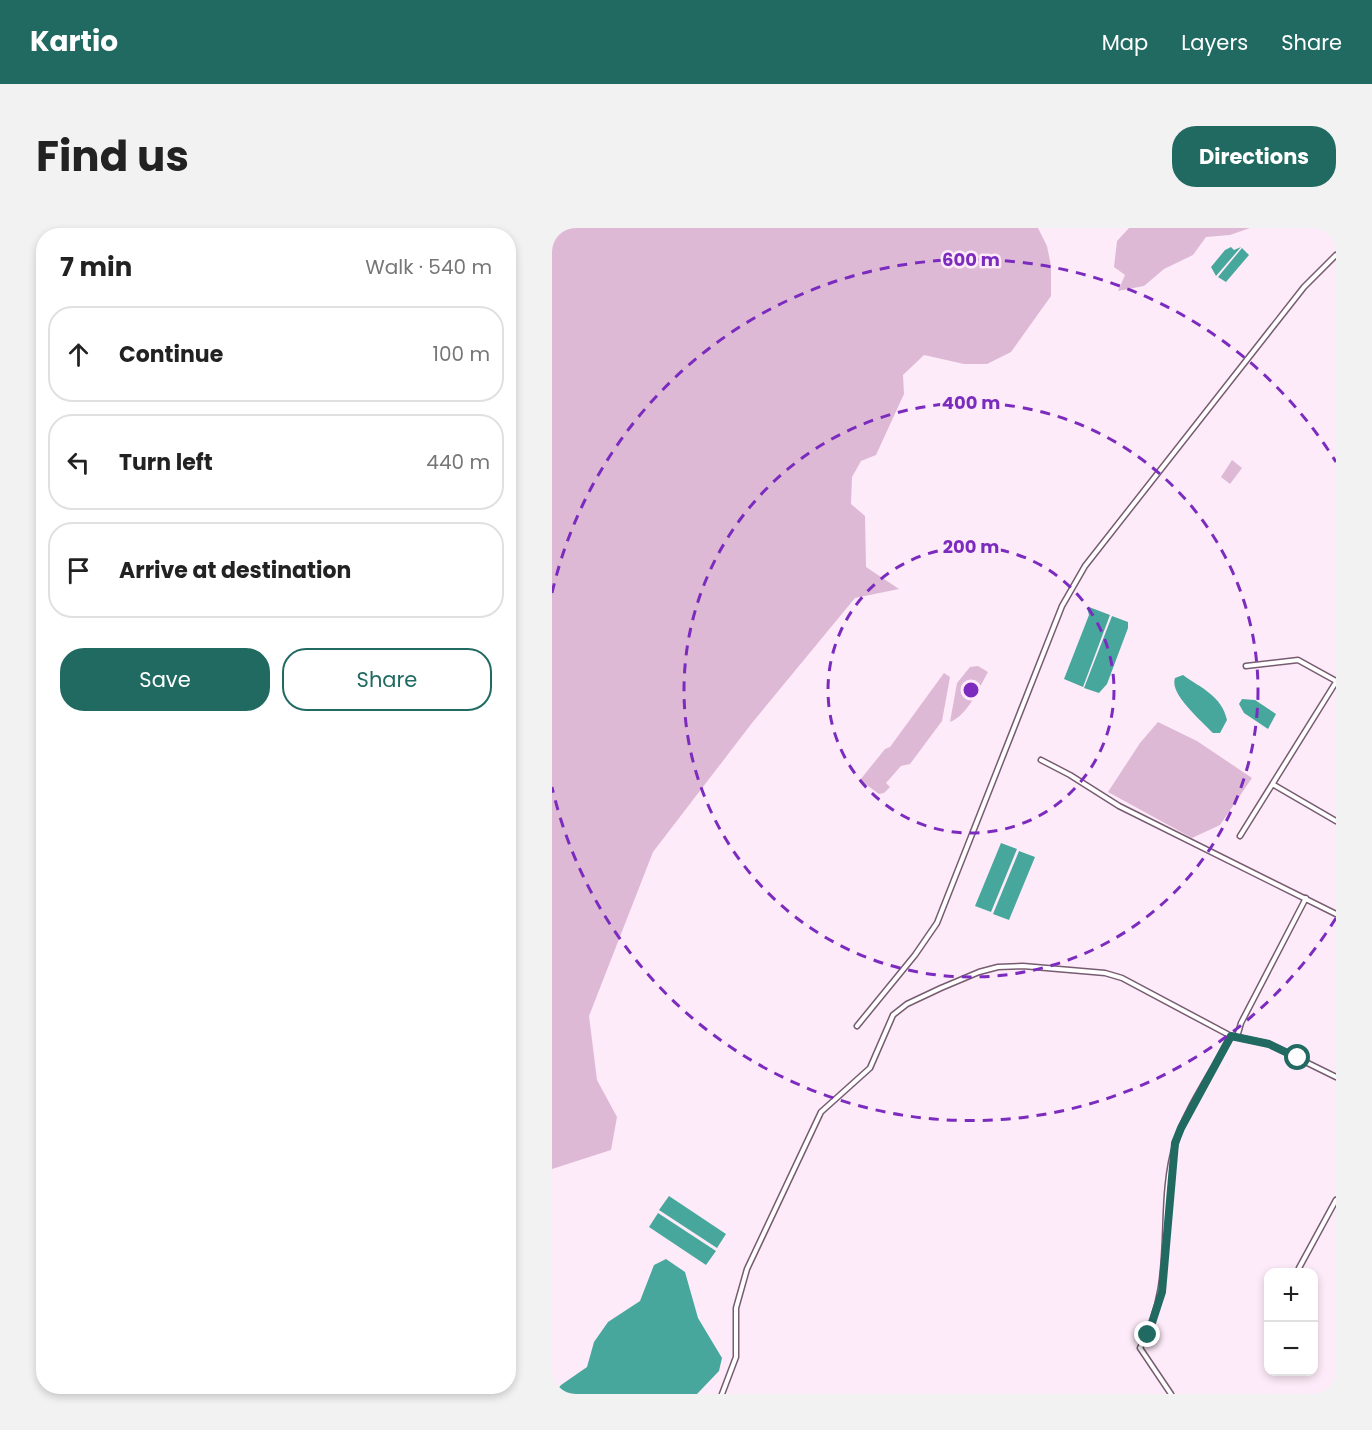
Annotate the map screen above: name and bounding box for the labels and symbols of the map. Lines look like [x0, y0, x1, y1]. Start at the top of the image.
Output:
text: 600 m [942, 247, 1000, 272]
text: 400 m [942, 390, 1000, 415]
text: 200 m [943, 534, 999, 559]
centre of rings [961, 680, 981, 700]
route start [1284, 1044, 1310, 1070]
route end [1134, 1321, 1160, 1347]

